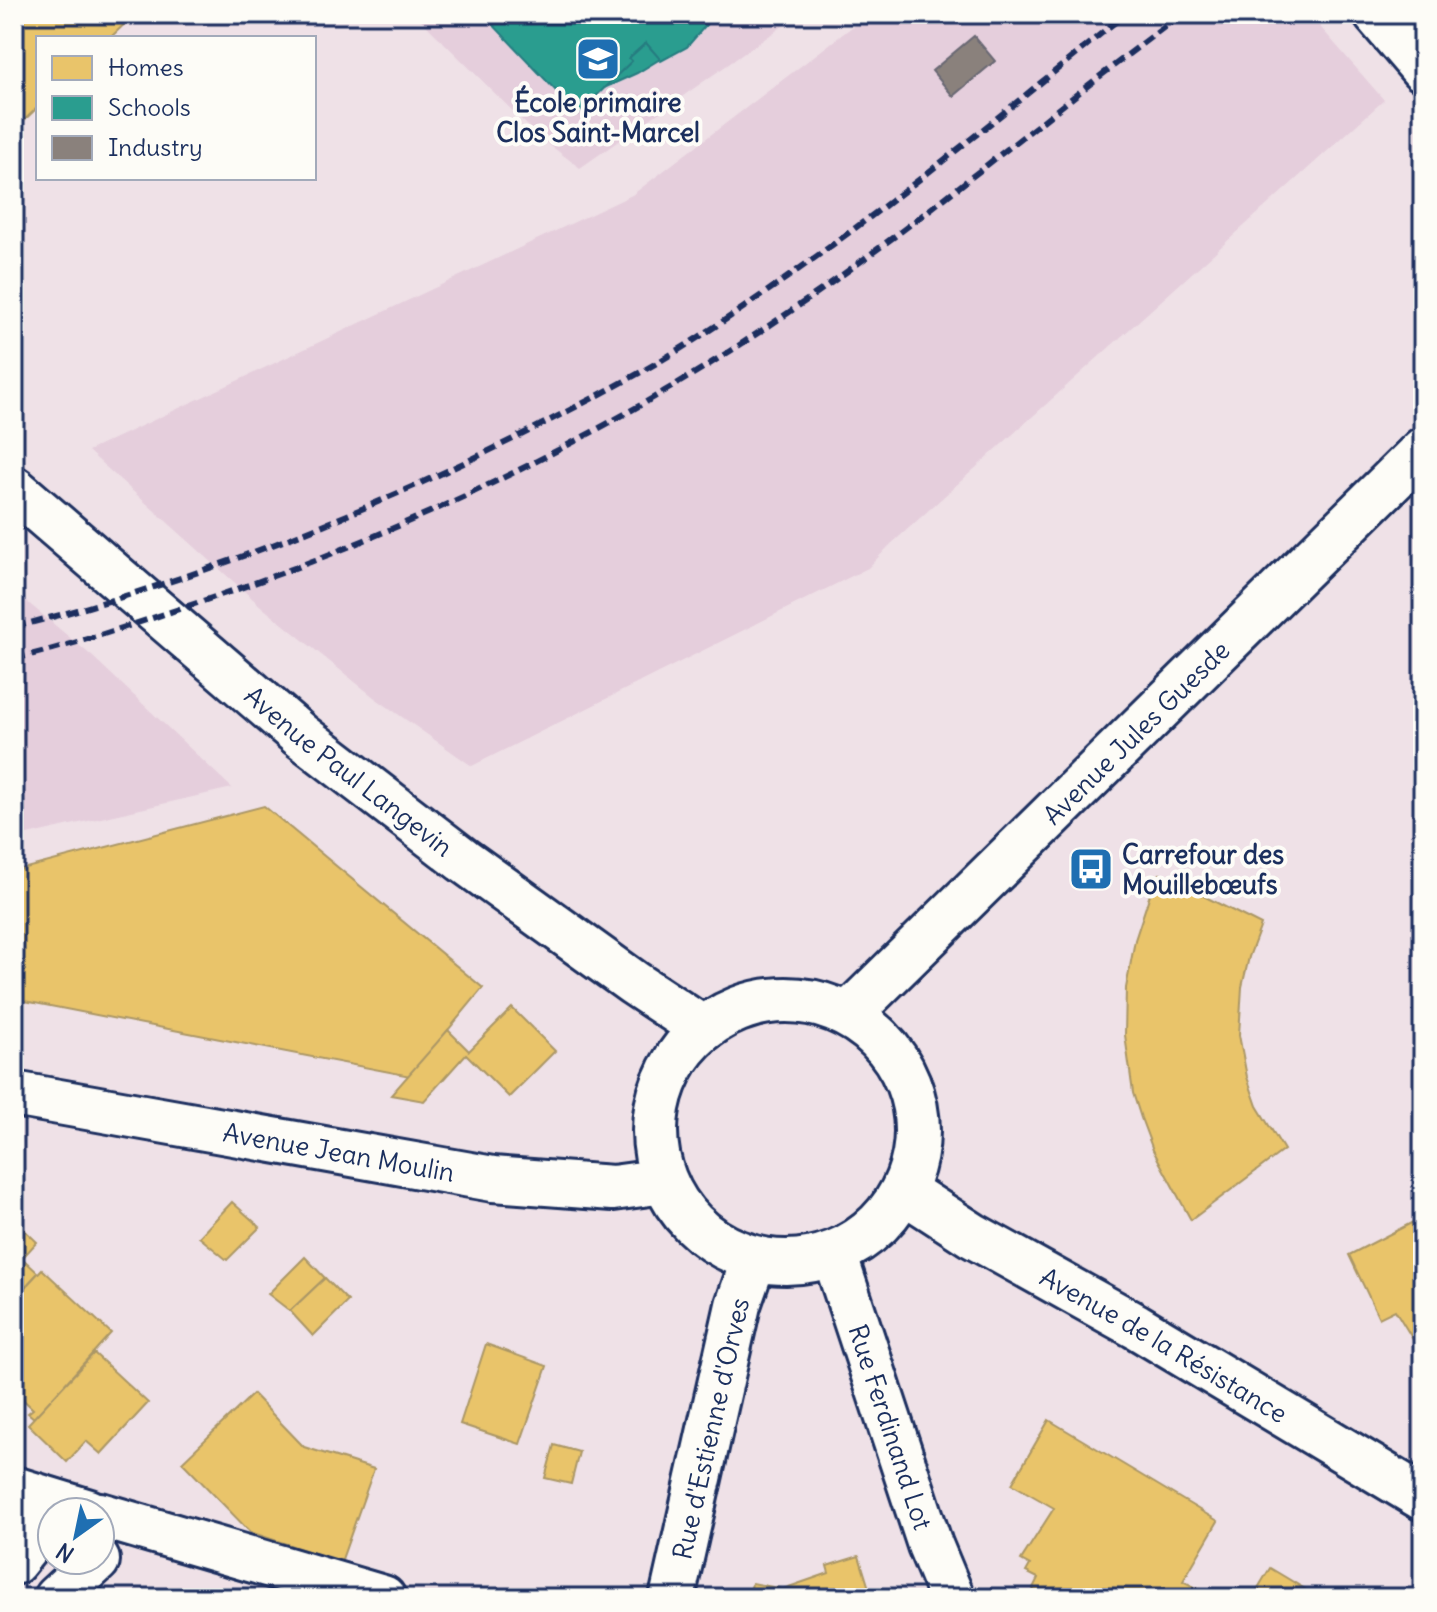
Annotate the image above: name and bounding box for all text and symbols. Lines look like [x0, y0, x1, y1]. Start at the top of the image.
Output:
school or university icon: École primaire Clos Saint-Marcel [574, 35, 622, 83]
legend [36, 36, 316, 180]
text: Homes [108, 52, 184, 82]
place label: École primaire Clos Saint-Marcel [496, 85, 700, 149]
text: Schools [108, 92, 191, 122]
text: Industry [108, 132, 203, 162]
street label: Avenue Jules Guesde [1036, 633, 1236, 831]
street label: Avenue Paul Langevin [238, 679, 460, 863]
place label: Carrefour des Mouillebœufs [1122, 838, 1284, 901]
bus stop icon: Carrefour des Mouillebœufs [1067, 845, 1115, 893]
street label: Avenue Jean Moulin [221, 1115, 457, 1188]
street label: Avenue de la Résistance [1035, 1260, 1294, 1429]
street label: Rue d'Estienne d'Orves [665, 1293, 756, 1562]
street label: Rue Ferdinand Lot [842, 1320, 940, 1534]
north arrow [36, 1496, 116, 1576]
text: N [51, 1537, 79, 1569]

